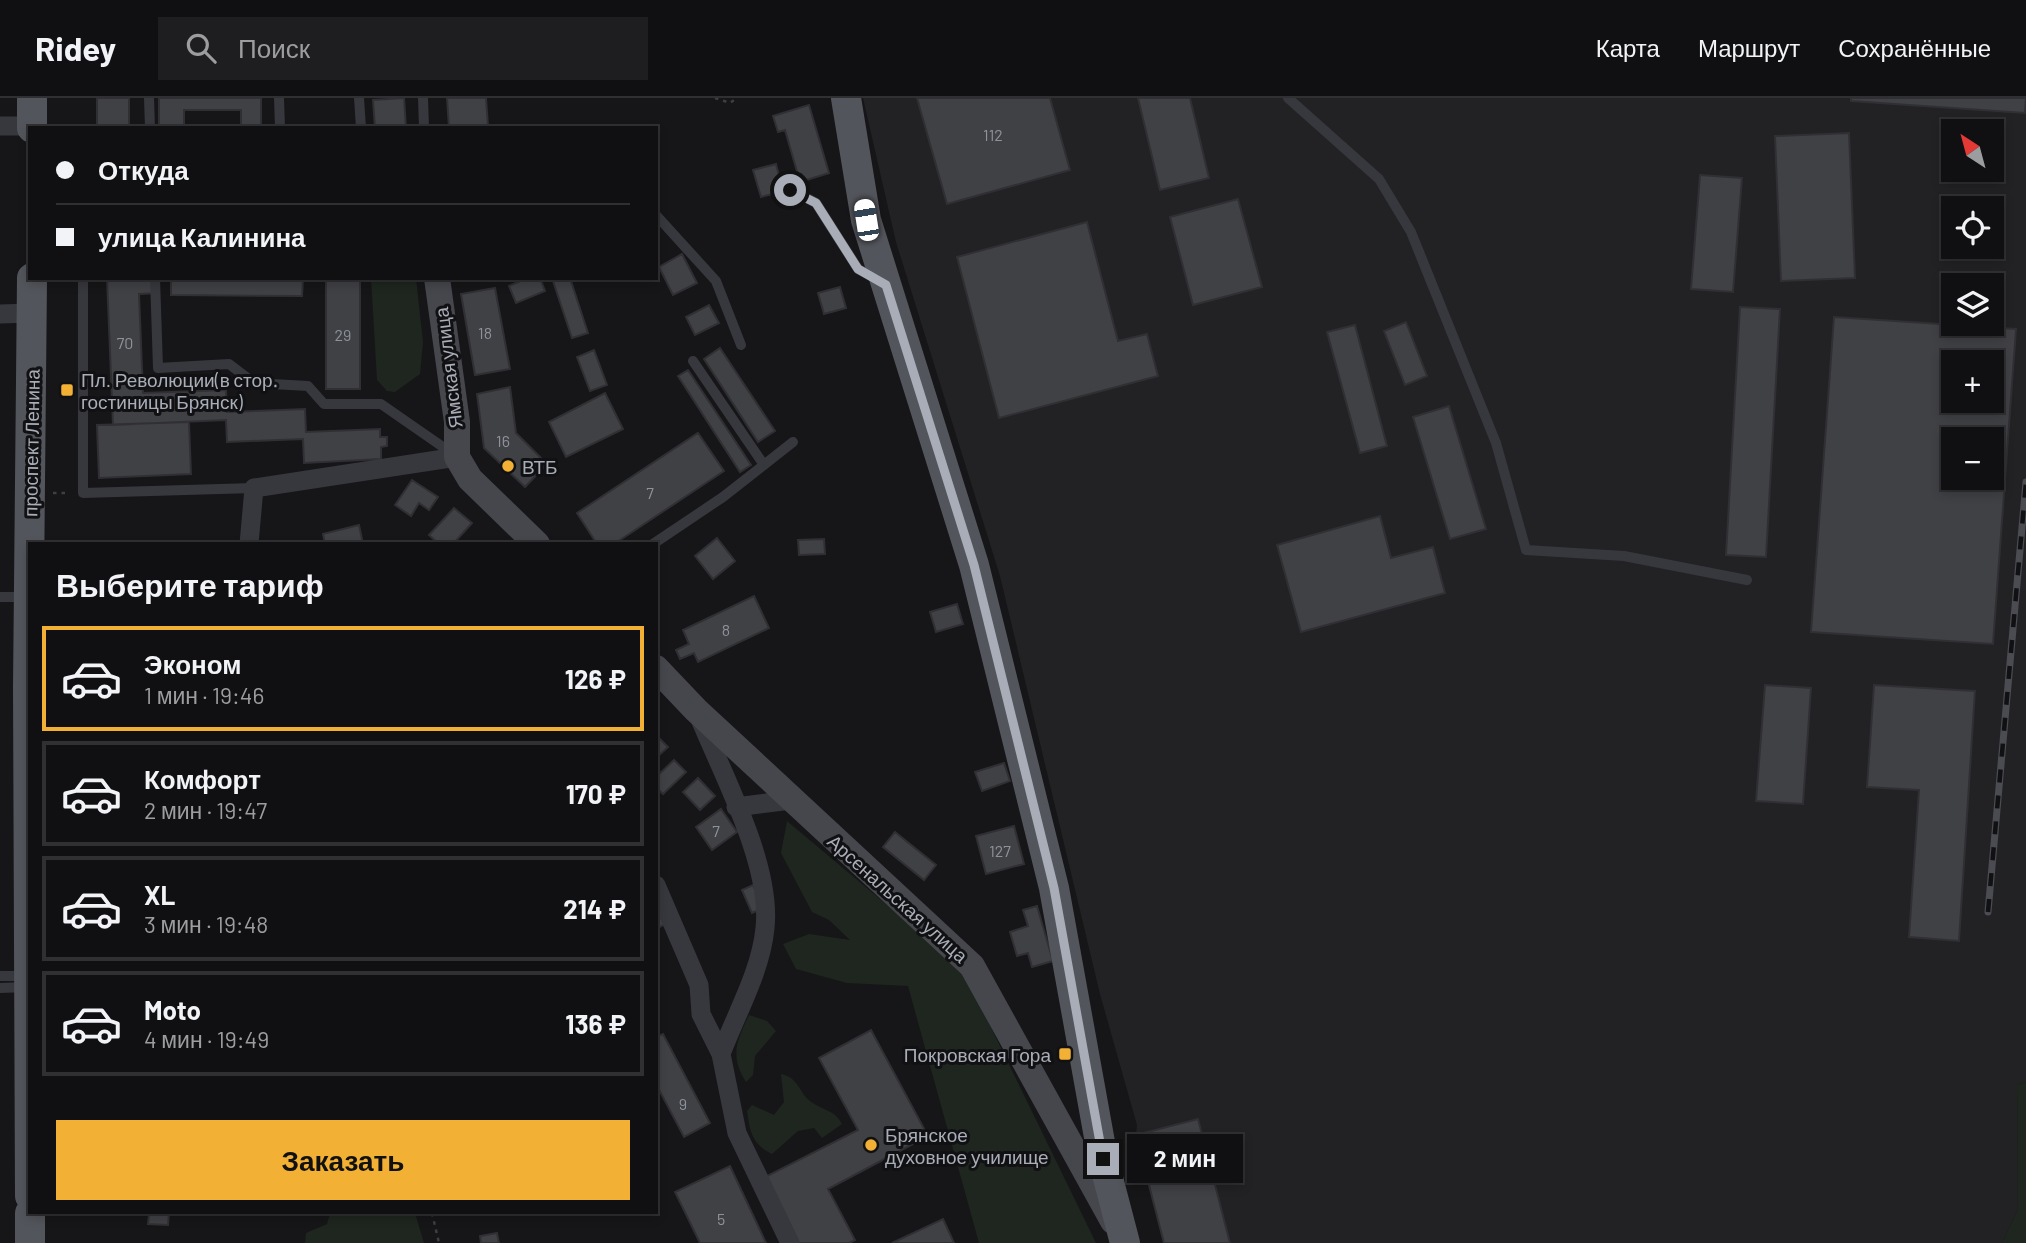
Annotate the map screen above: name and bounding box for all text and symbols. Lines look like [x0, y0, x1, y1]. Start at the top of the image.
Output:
search box [158, 17, 648, 80]
text: Ridey [35, 28, 116, 68]
icon: search [182, 29, 220, 67]
text: Поиск [238, 32, 310, 63]
text: Карта [1596, 33, 1660, 62]
text: Маршрут [1698, 33, 1800, 62]
text: Сохранённые [1838, 33, 1991, 62]
north arrow [1941, 119, 2004, 182]
map controls [1941, 119, 2004, 490]
house number: 112 [983, 125, 1003, 144]
text: Откуда [98, 154, 189, 185]
route start [774, 174, 806, 206]
button: locate [1941, 196, 2004, 259]
car [853, 198, 880, 242]
text: улица Калинина [98, 221, 306, 252]
button: layers [1941, 273, 2004, 336]
street label: Ямская улица [429, 306, 467, 430]
house number: 18 [478, 323, 492, 342]
house number: 29 [335, 325, 351, 344]
house number: 70 [117, 333, 133, 352]
button: + [1941, 350, 2004, 413]
street label: проспект Ленина [18, 368, 44, 517]
place label: Пл. Революции(в стор. гостиницы Брянск) [81, 368, 278, 413]
marker: Пл. Революции(в стор. гостиницы Брянск) [59, 382, 75, 398]
button: − [1941, 427, 2004, 490]
house number: 16 [496, 431, 510, 450]
place label: ВТБ [522, 455, 557, 478]
marker: ВТБ [500, 458, 516, 474]
house number: 7 [646, 483, 654, 502]
text: Выберите тариф [56, 565, 324, 603]
house number: 8 [722, 620, 730, 639]
icon: car [60, 647, 123, 710]
text: Эконом [144, 648, 242, 679]
text: 126 ₽ [565, 663, 626, 694]
text: 1 мин · 19:46 [144, 681, 264, 709]
icon: car [60, 762, 123, 825]
text: Комфорт [144, 763, 261, 794]
text: 170 ₽ [566, 778, 626, 809]
text: 2 мин · 19:47 [144, 796, 267, 824]
house number: 7 [712, 821, 720, 840]
street label: Арсенальская улица [823, 829, 973, 967]
house number: 127 [989, 841, 1011, 860]
icon: car [60, 877, 123, 940]
text: XL [144, 879, 175, 910]
text: 214 ₽ [563, 893, 626, 924]
text: 3 мин · 19:48 [144, 910, 268, 938]
icon: car [60, 992, 123, 1055]
text: Moto [144, 994, 201, 1025]
text: 136 ₽ [565, 1008, 626, 1039]
text: 4 мин · 19:49 [144, 1025, 269, 1053]
place label: Покровская Гора [904, 1043, 1051, 1066]
marker: Покровская Гора [1057, 1046, 1073, 1062]
house number: 9 [679, 1094, 687, 1113]
button: Заказать [56, 1120, 630, 1200]
place label: Брянское духовное училище [885, 1123, 1049, 1168]
callout: 2 мин [1128, 1134, 1243, 1184]
marker: Брянское духовное училище [863, 1137, 879, 1153]
route end [1087, 1143, 1119, 1175]
text: 2 мин [1154, 1144, 1216, 1172]
house number: 5 [717, 1209, 725, 1228]

